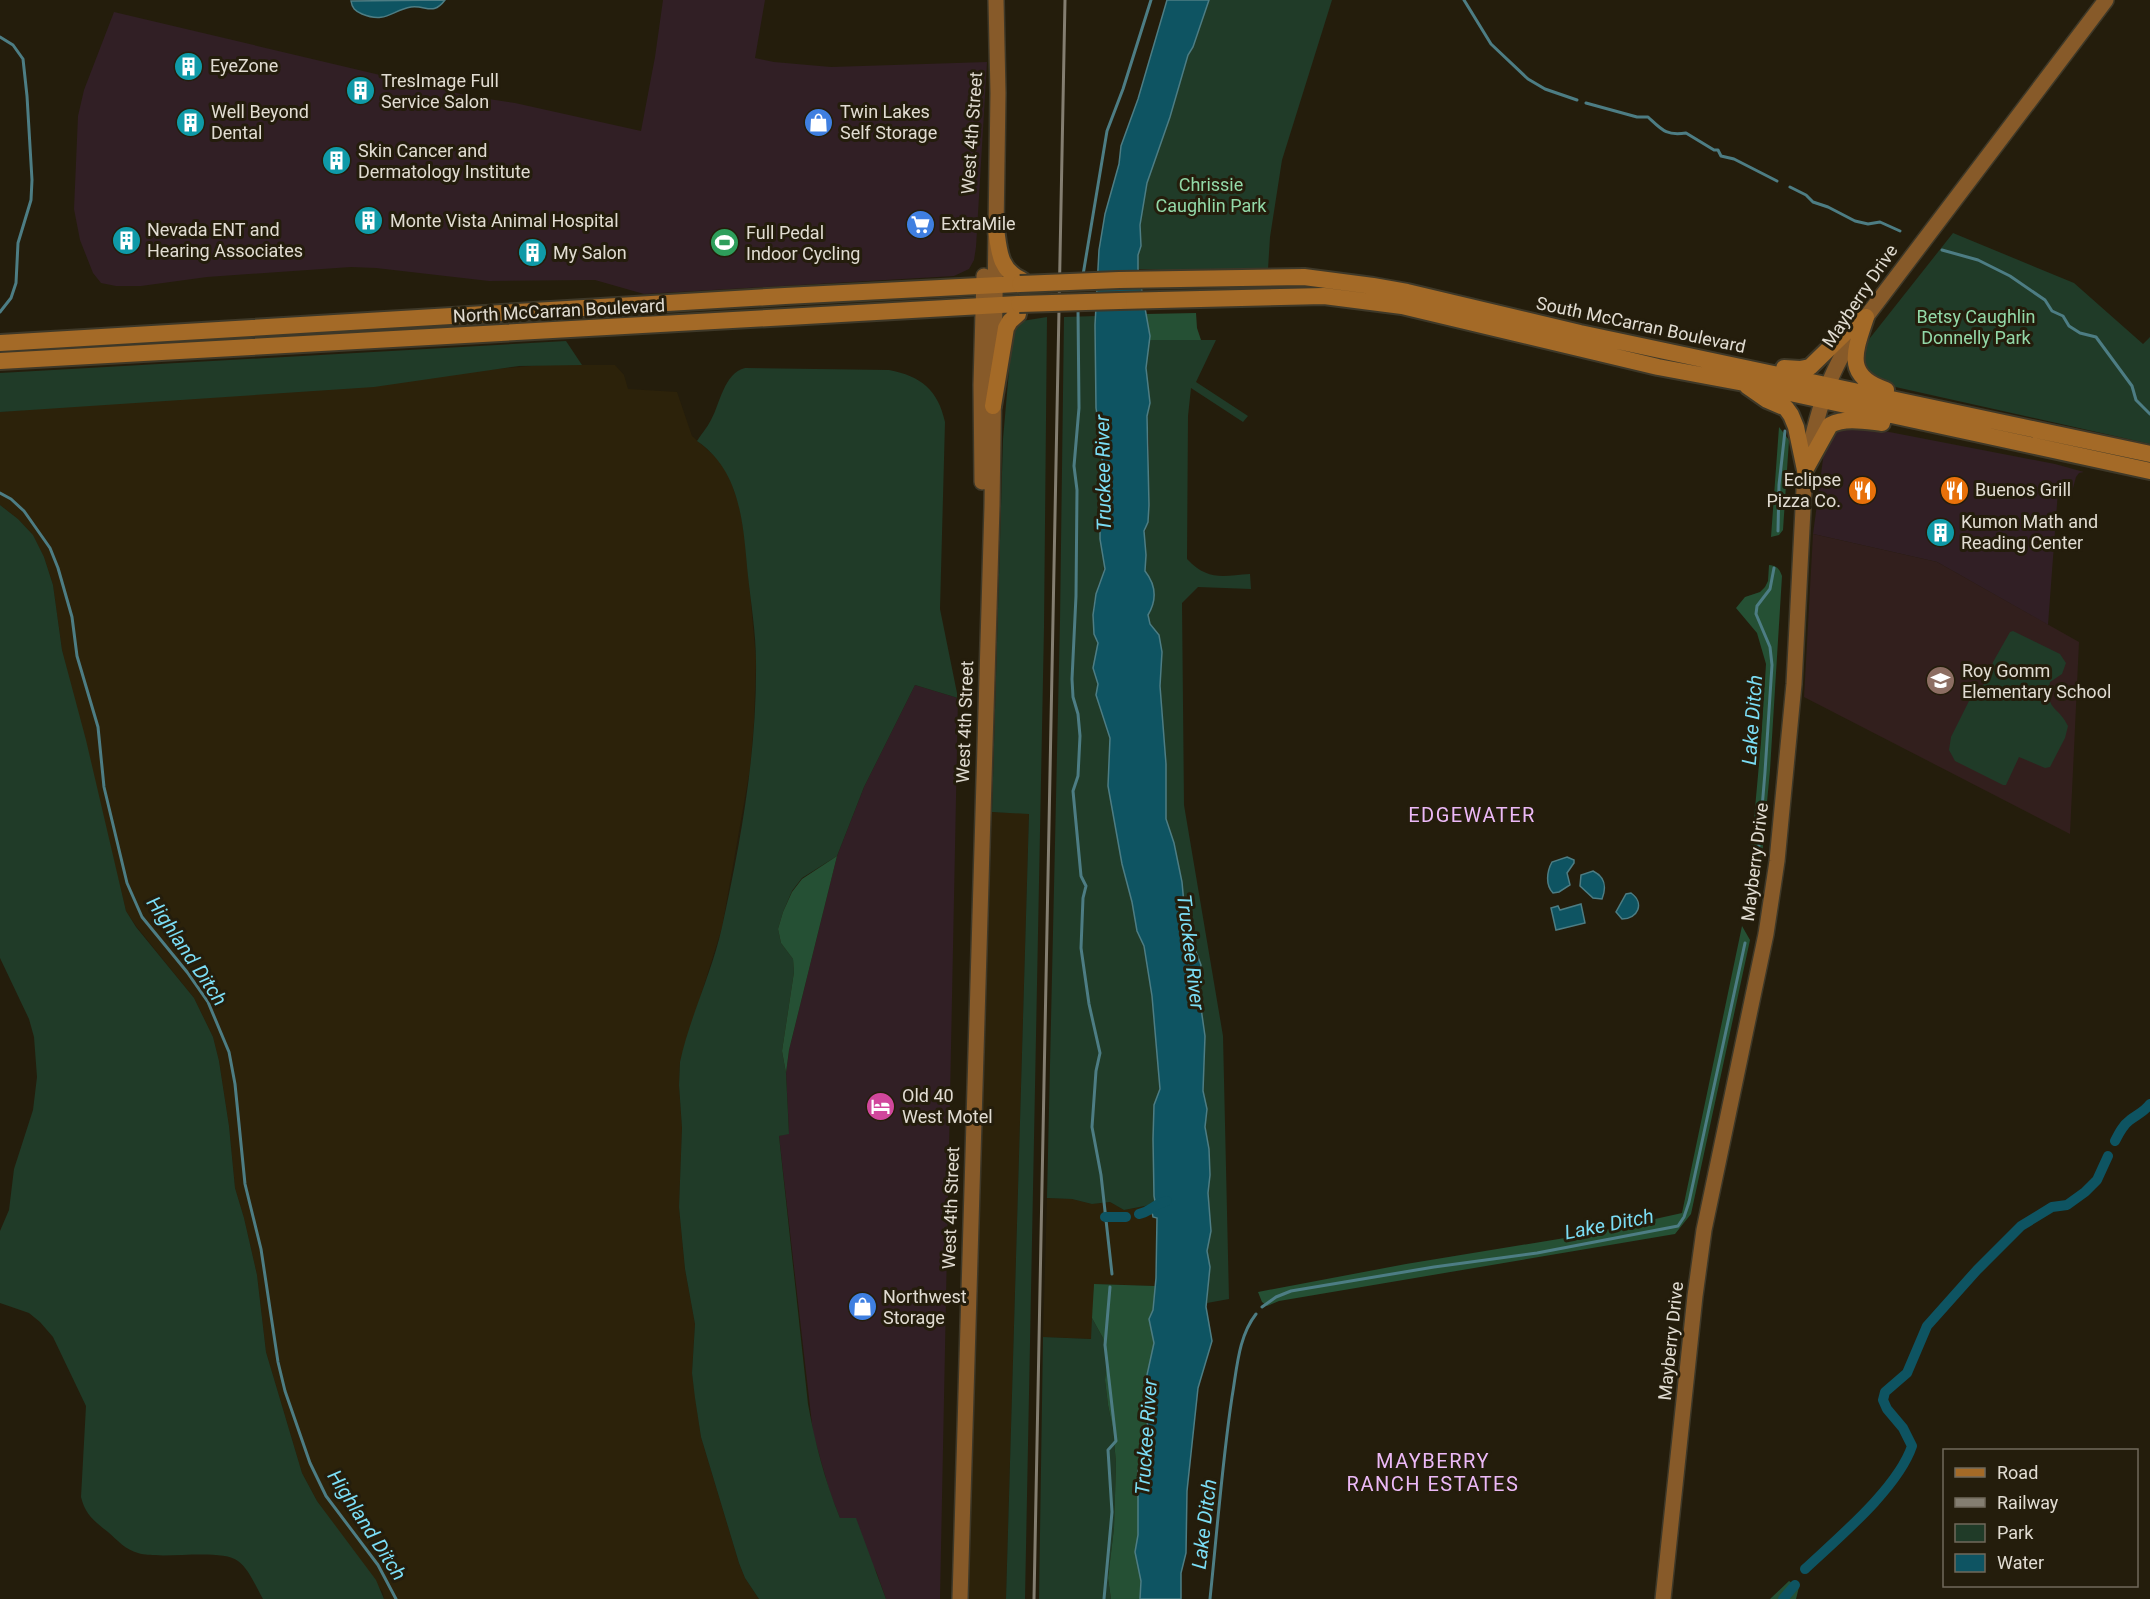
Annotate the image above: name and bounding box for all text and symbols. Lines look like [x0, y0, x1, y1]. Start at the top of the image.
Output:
building icon: EyeZone [173, 50, 205, 82]
place label: EyeZone [210, 55, 278, 76]
place label: TresImage Full Service Salon [381, 70, 499, 112]
street label: West 4th Street [957, 71, 986, 195]
building icon: TresImage Full Service Salon [344, 75, 376, 107]
place label: Well Beyond Dental [211, 101, 309, 143]
place label: Twin Lakes Self Storage [840, 101, 937, 143]
building icon: Well Beyond Dental [174, 106, 206, 138]
shop icon: Twin Lakes Self Storage [803, 106, 835, 138]
place label: Skin Cancer and Dermatology Institute [358, 140, 530, 182]
building icon: Skin Cancer and Dermatology Institute [321, 145, 353, 177]
park label: Chrissie Caughlin Park [1156, 174, 1267, 216]
building icon: Monte Vista Animal Hospital [353, 205, 385, 237]
supermarket icon: ExtraMile [904, 208, 936, 240]
place label: Monte Vista Animal Hospital [390, 210, 619, 231]
place label: ExtraMile [941, 213, 1016, 234]
place label: Nevada ENT and Hearing Associates [147, 219, 303, 261]
place label: Full Pedal Indoor Cycling [746, 222, 860, 264]
building icon: Nevada ENT and Hearing Associates [110, 224, 142, 256]
sports icon: Full Pedal Indoor Cycling [709, 227, 741, 259]
building icon: My Salon [516, 237, 548, 269]
street label: Mayberry Drive [1818, 240, 1902, 351]
place label: My Salon [553, 242, 627, 263]
street label: South McCarran Boulevard [1534, 292, 1748, 357]
street label: North McCarran Boulevard [452, 294, 666, 327]
park label: Betsy Caughlin Donnelly Park [1916, 306, 2036, 348]
water label: Truckee River [1090, 413, 1116, 531]
place label: Eclipse Pizza Co. [1766, 469, 1841, 511]
restaurant icon: Eclipse Pizza Co. [1846, 474, 1878, 506]
restaurant icon: Buenos Grill [1938, 474, 1970, 506]
place label: Buenos Grill [1975, 479, 2071, 500]
place label: Kumon Math and Reading Center [1961, 511, 2098, 553]
building icon: Kumon Math and Reading Center [1924, 516, 1956, 548]
street label: West 4th Street [952, 660, 977, 784]
place label: Roy Gomm Elementary School [1962, 660, 2111, 702]
school or university icon: Roy Gomm Elementary School [1925, 665, 1957, 697]
water label: Lake Ditch [1737, 674, 1767, 766]
street label: Mayberry Drive [1737, 801, 1772, 922]
district label: EDGEWATER [1408, 803, 1536, 827]
water label: Highland Ditch [142, 892, 232, 1010]
water label: Truckee River [1172, 893, 1210, 1013]
place label: Old 40 West Motel [902, 1085, 993, 1127]
hotel icon: Old 40 West Motel [865, 1090, 897, 1122]
street label: West 4th Street [938, 1146, 963, 1270]
water label: Lake Ditch [1562, 1204, 1656, 1244]
street label: Mayberry Drive [1654, 1281, 1687, 1401]
place label: Northwest Storage [883, 1286, 967, 1328]
shop icon: Northwest Storage [846, 1291, 878, 1323]
water label: Truckee River [1130, 1377, 1162, 1496]
district label: MAYBERRY RANCH ESTATES [1347, 1449, 1519, 1496]
legend [1943, 1449, 2138, 1587]
text: Road [1997, 1462, 2038, 1483]
water label: Highland Ditch [322, 1465, 412, 1585]
water label: Lake Ditch [1187, 1478, 1221, 1570]
text: Railway [1997, 1492, 2059, 1513]
text: Park [1997, 1522, 2034, 1543]
text: Water [1997, 1552, 2044, 1573]

